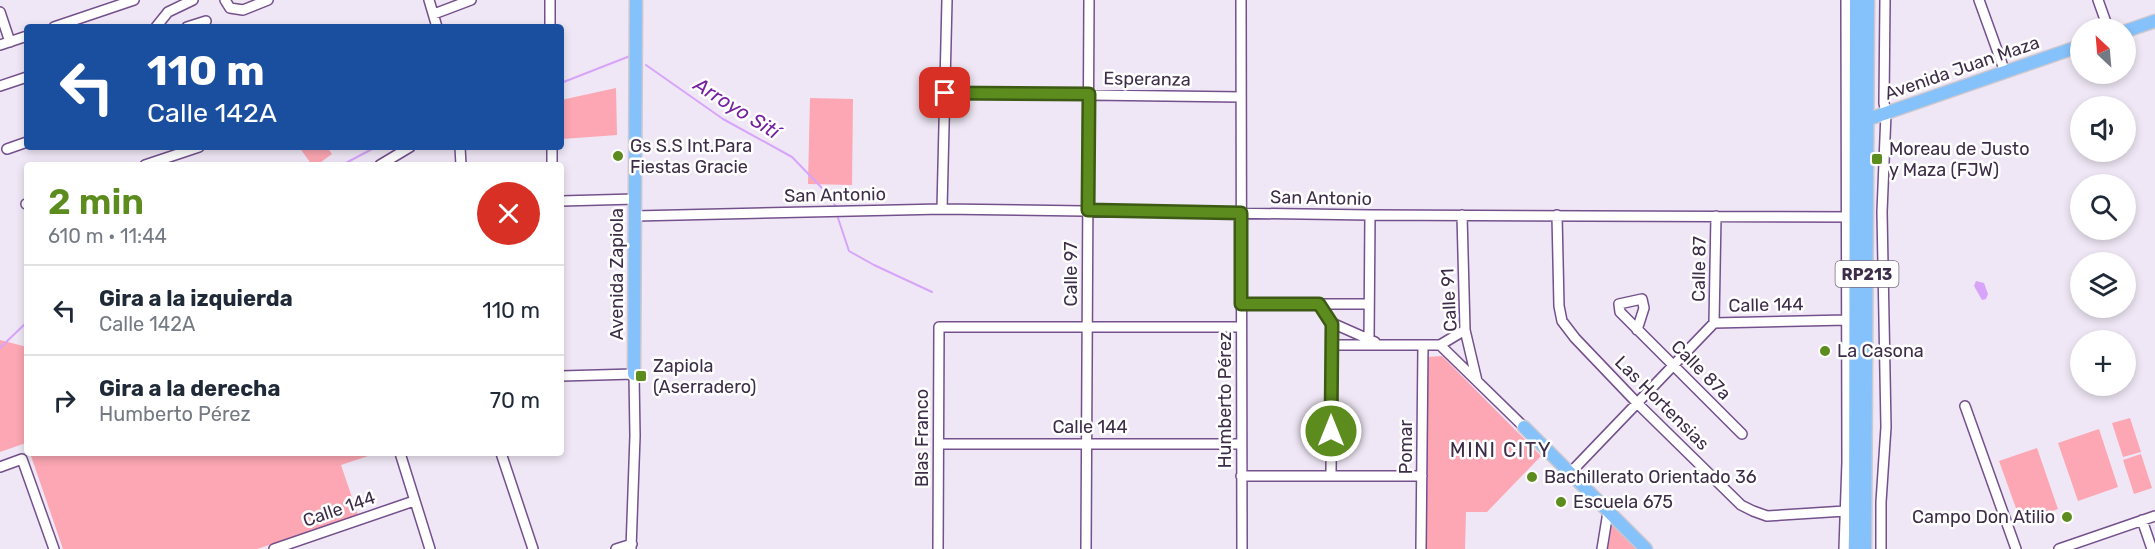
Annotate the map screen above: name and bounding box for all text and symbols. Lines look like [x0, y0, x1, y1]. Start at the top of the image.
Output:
north arrow [2070, 18, 2136, 84]
map controls [2070, 18, 2136, 396]
street label: Avenida Juan Maza [1882, 31, 2042, 105]
text: 110 m [147, 46, 265, 96]
icon: left [48, 48, 126, 126]
pin [919, 67, 970, 118]
street label: Esperanza [1103, 67, 1191, 91]
water label: Arroyo Sití [689, 72, 787, 145]
icon: arrive [928, 76, 961, 109]
button: sound [2070, 96, 2136, 162]
text: Calle 142A [147, 97, 277, 129]
place label: Gs S.S Int.Para Fiestas Gracie [630, 135, 752, 178]
place label: Moreau de Justo y Maza (FJW) [1889, 138, 2029, 181]
marker: Gs S.S Int.Para Fiestas Gracie [611, 149, 625, 163]
marker: Moreau de Justo y Maza (FJW) [1870, 152, 1884, 166]
button: search [2070, 174, 2136, 240]
text: 2 min [48, 180, 144, 223]
button: close [477, 182, 540, 245]
street label: San Antonio [784, 183, 886, 207]
street label: San Antonio [1270, 186, 1372, 210]
street label: Avenida Zapiola [606, 208, 628, 340]
text: 610 m · 11:44 [48, 224, 167, 248]
street label: Calle 87 [1687, 236, 1711, 302]
street label: Calle 97 [1060, 241, 1082, 307]
button: layers [2070, 252, 2136, 318]
road number: RP213 [1836, 261, 1898, 287]
street label: Calle 91 [1436, 268, 1462, 332]
text: Gira a la izquierda [99, 285, 293, 312]
street label: Calle 144 [1728, 293, 1804, 317]
icon: left [48, 294, 81, 327]
text: 110 m [482, 297, 540, 324]
text: Calle 142A [99, 312, 195, 336]
button: + [2070, 330, 2136, 396]
street label: Humberto Pérez [1214, 332, 1236, 468]
street label: Calle 87a [1666, 335, 1736, 405]
place label: La Casona [1837, 340, 1924, 362]
marker: La Casona [1818, 344, 1832, 358]
street label: Las Hortensias [1610, 351, 1714, 455]
place label: Zapiola (Aserradero) [653, 355, 756, 398]
marker: Zapiola (Aserradero) [634, 369, 648, 383]
text: Gira a la derecha [99, 375, 280, 402]
icon: right [48, 384, 81, 417]
text: 70 m [490, 387, 540, 414]
street label: Blas Franco [911, 389, 933, 487]
position arrow [1299, 399, 1363, 463]
text: Humberto Pérez [99, 402, 251, 426]
street label: Calle 144 [1052, 416, 1128, 438]
street label: Pomar [1395, 420, 1417, 474]
district label: MINI CITY [1450, 438, 1552, 462]
place label: Bachillerato Orientado 36 [1544, 466, 1757, 488]
marker: Bachillerato Orientado 36 [1525, 470, 1539, 484]
street label: Calle 144 [300, 486, 378, 532]
place label: Escuela 675 [1573, 491, 1673, 513]
marker: Escuela 675 [1554, 495, 1568, 509]
place label: Campo Don Atilio [1912, 506, 2055, 528]
marker: Campo Don Atilio [2060, 510, 2074, 524]

